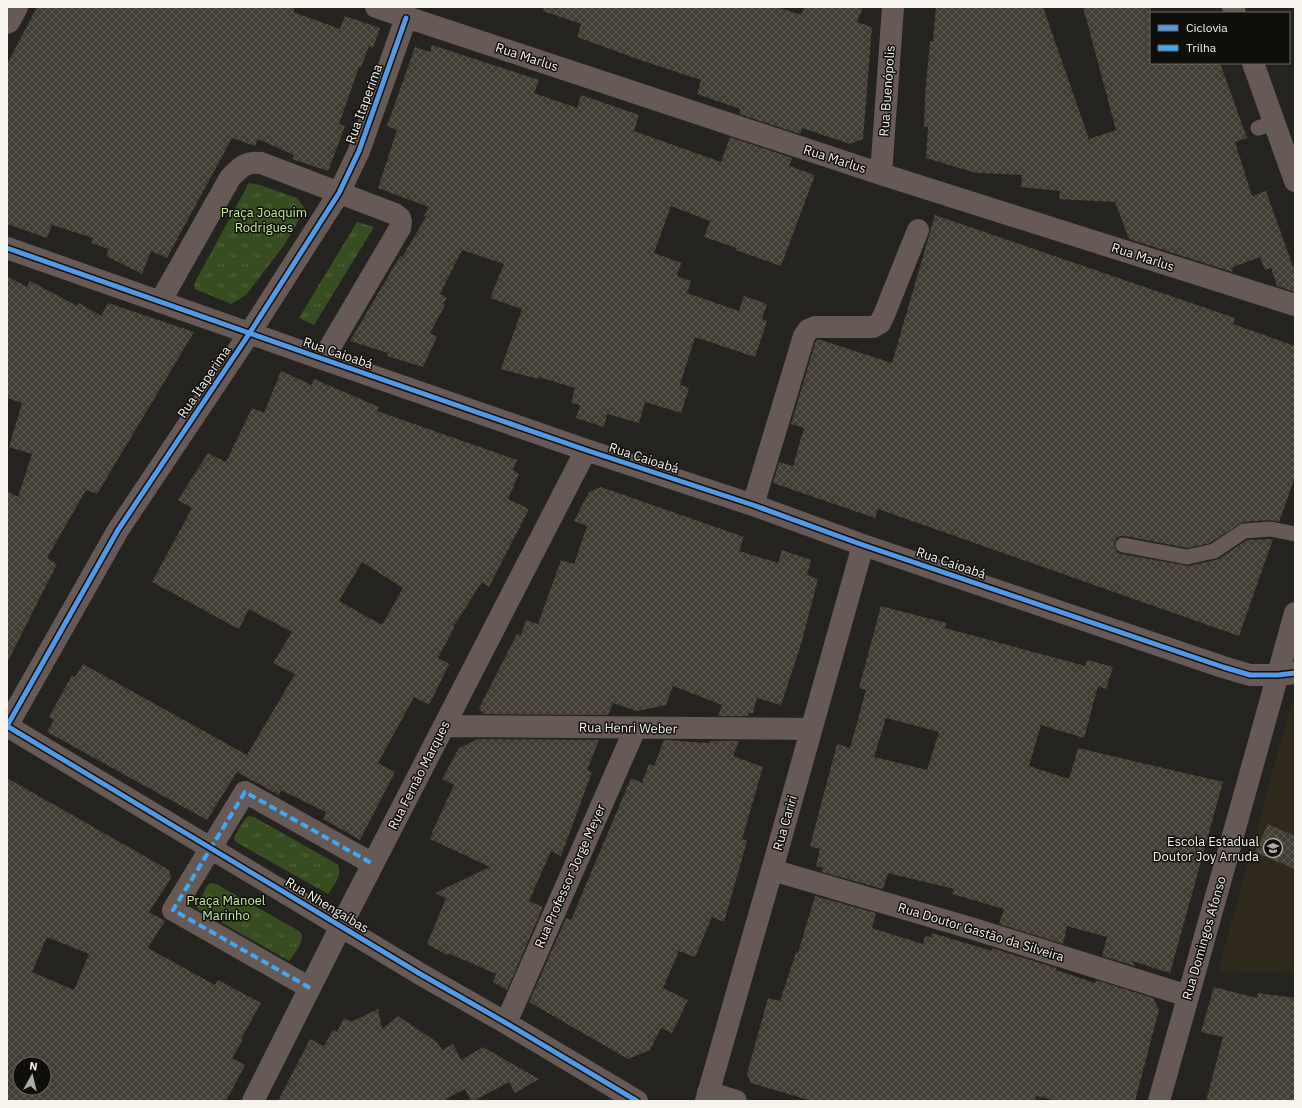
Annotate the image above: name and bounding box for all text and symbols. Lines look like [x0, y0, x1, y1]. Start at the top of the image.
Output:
legend [1150, 12, 1290, 64]
text: Ciclovia [1186, 20, 1228, 35]
street label: Rua Marlus [493, 39, 561, 75]
text: Trilha [1186, 40, 1217, 55]
street label: Rua Buenópolis [875, 45, 899, 137]
street label: Rua Itaperima [342, 62, 386, 146]
street label: Rua Marlus [801, 141, 869, 177]
park label: Praça Joaquim Rodrigues [221, 204, 307, 236]
street label: Rua Marlus [1109, 239, 1177, 275]
street label: Rua Caioabá [301, 333, 375, 373]
street label: Rua Itaperima [174, 343, 234, 421]
street label: Rua Caioabá [607, 439, 681, 477]
street label: Rua Caioabá [914, 543, 988, 583]
street label: Rua Fernão Marques [384, 718, 454, 832]
street label: Rua Henri Weber [579, 719, 678, 737]
street label: Rua Cariri [769, 793, 801, 853]
street label: Rua Professor Jorge Meyer [531, 801, 610, 951]
place label: Escola Estadual Doutor Joy Arruda [1153, 833, 1259, 865]
school or university icon: Escola Estadual Doutor Joy Arruda [1262, 837, 1284, 859]
street label: Rua Nhengaíbas [282, 873, 372, 937]
street label: Rua Domingos Afonso [1178, 874, 1230, 1002]
park label: Praça Manoel Marinho [187, 892, 266, 924]
street label: Rua Doutor Gastão da Silveira [896, 899, 1066, 965]
north arrow [12, 1056, 52, 1096]
text: N [28, 1059, 38, 1074]

